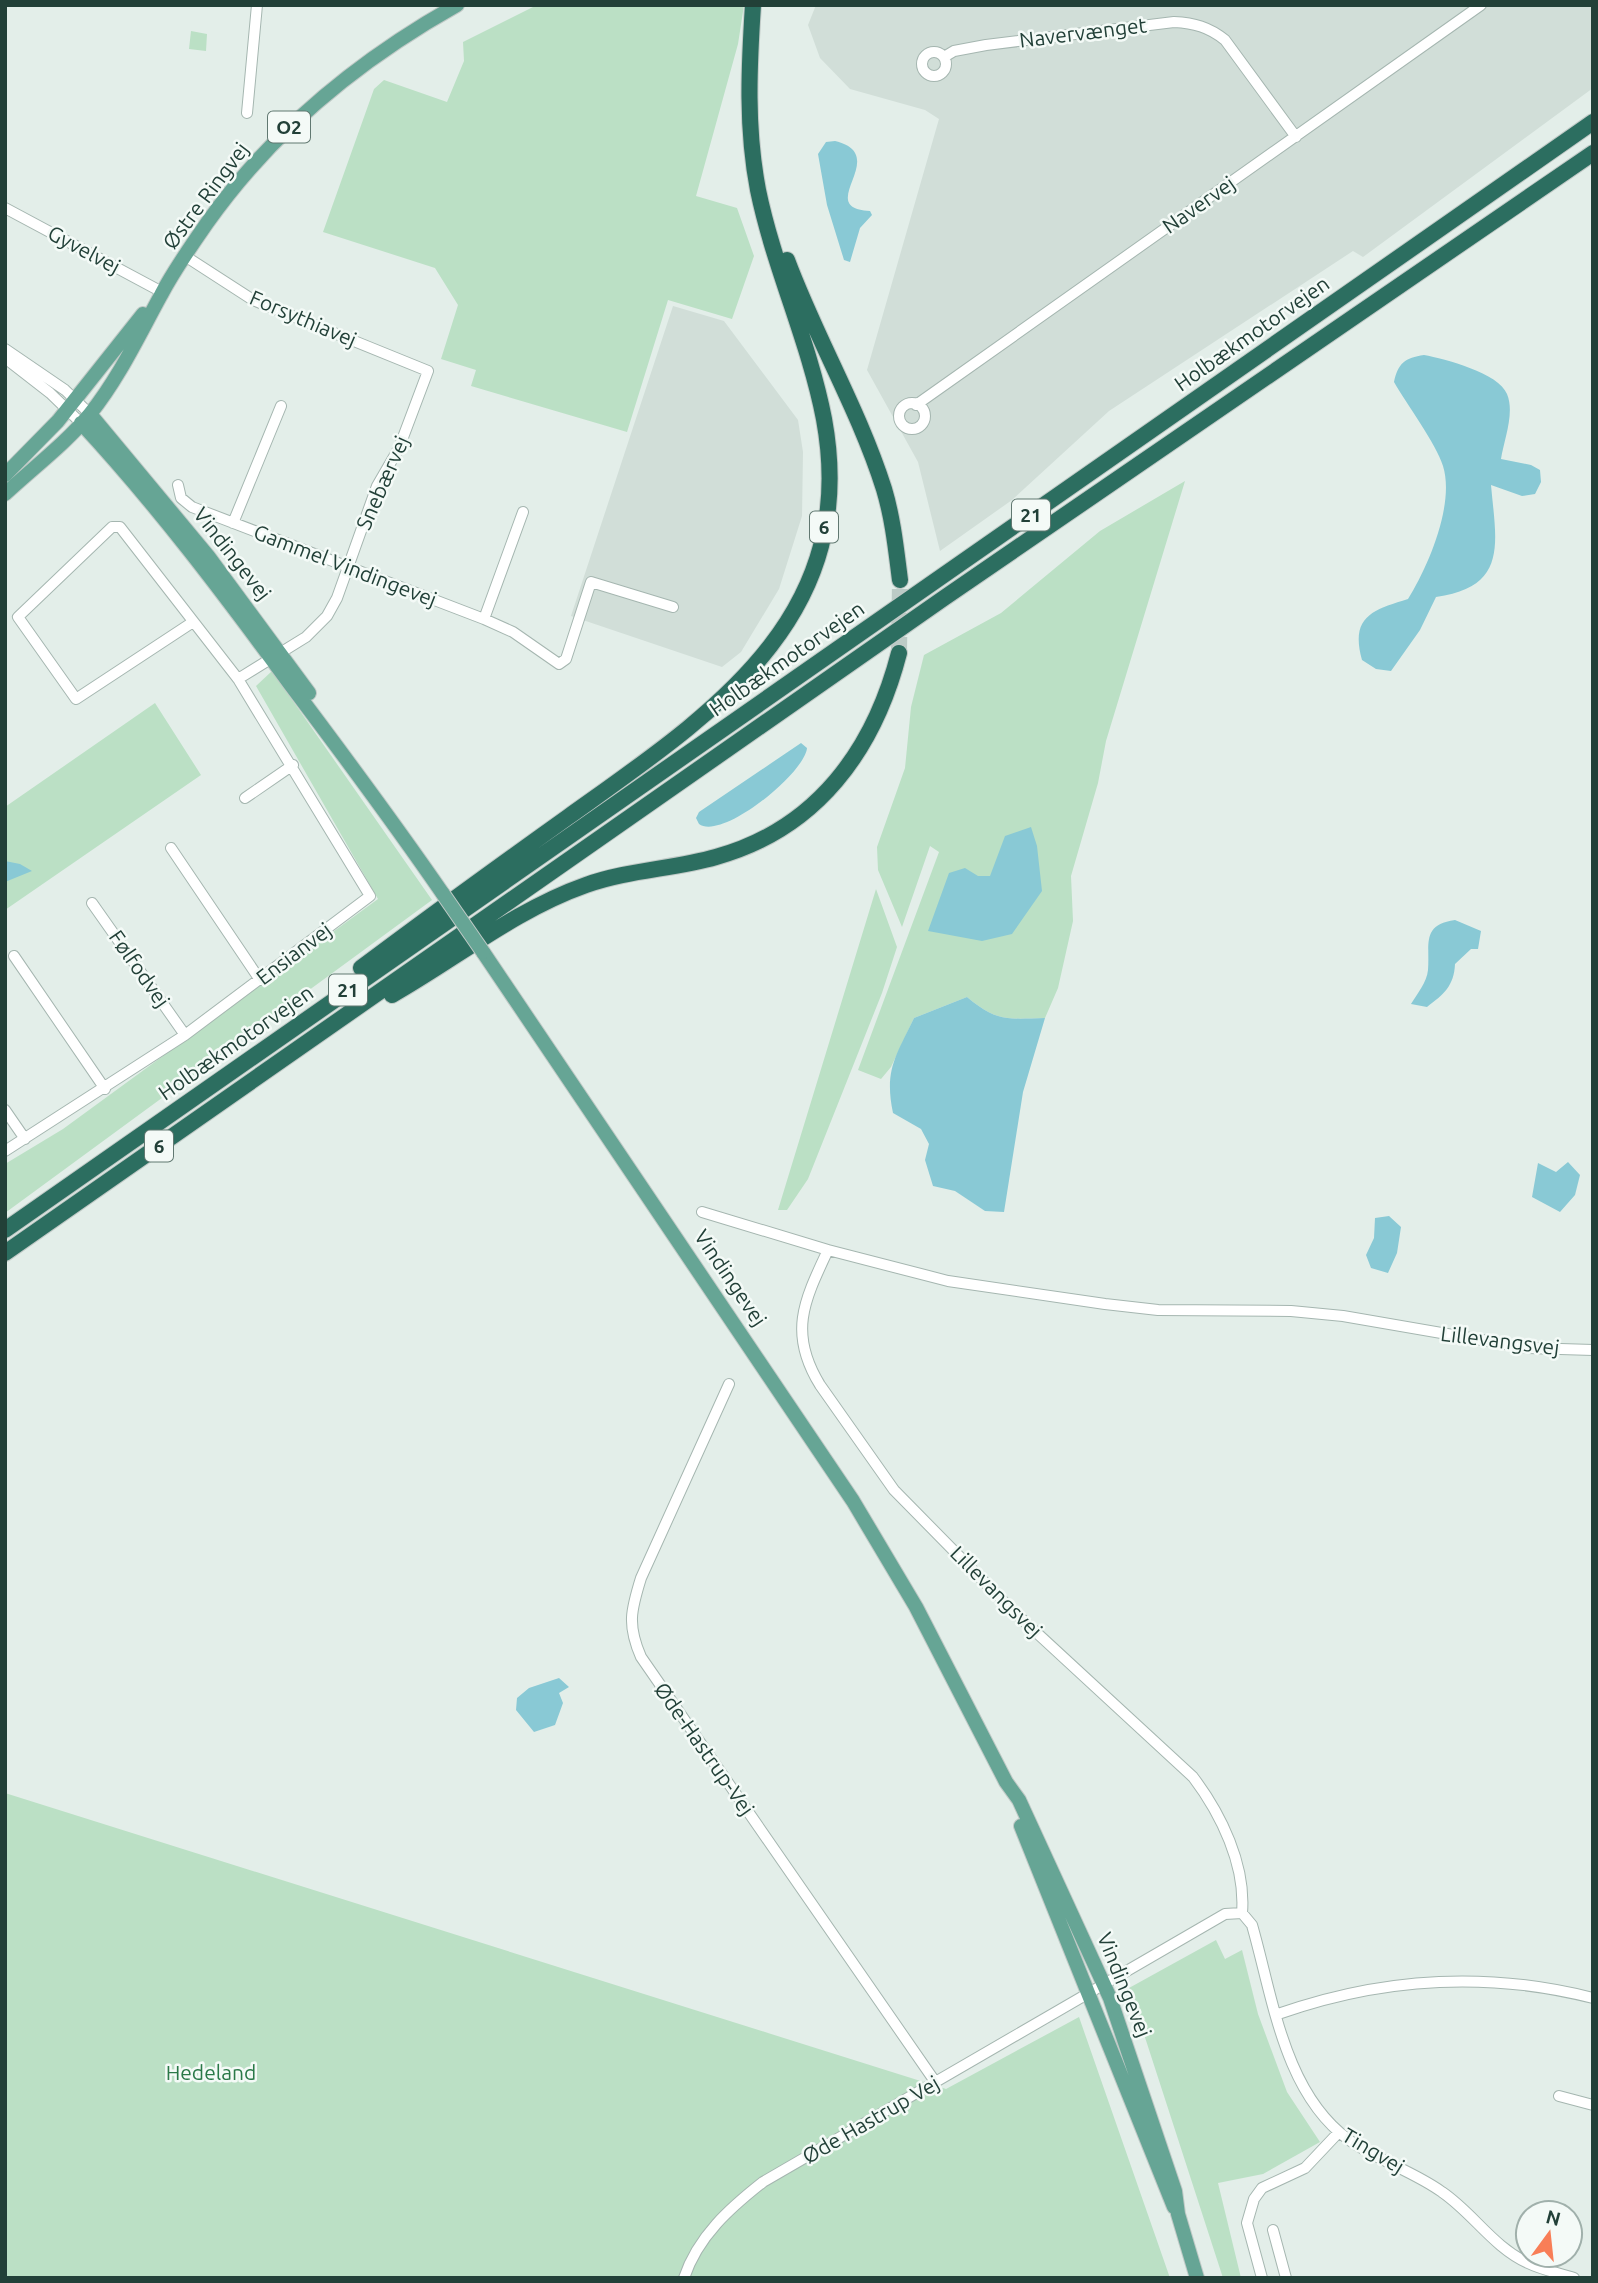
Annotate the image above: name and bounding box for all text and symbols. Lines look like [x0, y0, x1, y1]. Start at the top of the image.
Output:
street label: Navervænget [1018, 12, 1148, 52]
road number: O2 [268, 111, 310, 142]
street label: Østre Ringvej [157, 137, 253, 253]
street label: Navervej [1158, 171, 1239, 238]
street label: Gyvelvej [44, 220, 125, 278]
street label: Holbækmotorvejen [1170, 271, 1333, 396]
street label: Forsythiavej [246, 285, 360, 351]
street label: Snebærvej [351, 432, 413, 533]
road number: 21 [1012, 500, 1050, 530]
street label: Vindingevej [189, 502, 276, 605]
road number: 6 [810, 512, 838, 542]
street label: Gammel Vindingevej [251, 519, 440, 611]
street label: Holbækmotorvejen [705, 596, 868, 721]
street label: Ensianvej [251, 917, 336, 989]
street label: Følfodvej [105, 925, 175, 1011]
road number: 21 [329, 974, 367, 1006]
street label: Holbækmotorvejen [154, 980, 317, 1105]
road number: 6 [145, 1130, 173, 1162]
street label: Vindingevej [690, 1225, 772, 1330]
street label: Lillevangsvej [1439, 1321, 1561, 1359]
street label: Lillevangsvej [946, 1541, 1047, 1642]
street label: Øde-Hastrup-Vej [650, 1677, 760, 1819]
street label: Vindingevej [1093, 1929, 1157, 2041]
park label: Hedeland [166, 2060, 256, 2084]
street label: Øde Hastrup Vej [798, 2070, 943, 2168]
street label: Tingvej [1338, 2122, 1409, 2178]
north arrow [1514, 2199, 1584, 2269]
text: N [1544, 2205, 1563, 2230]

